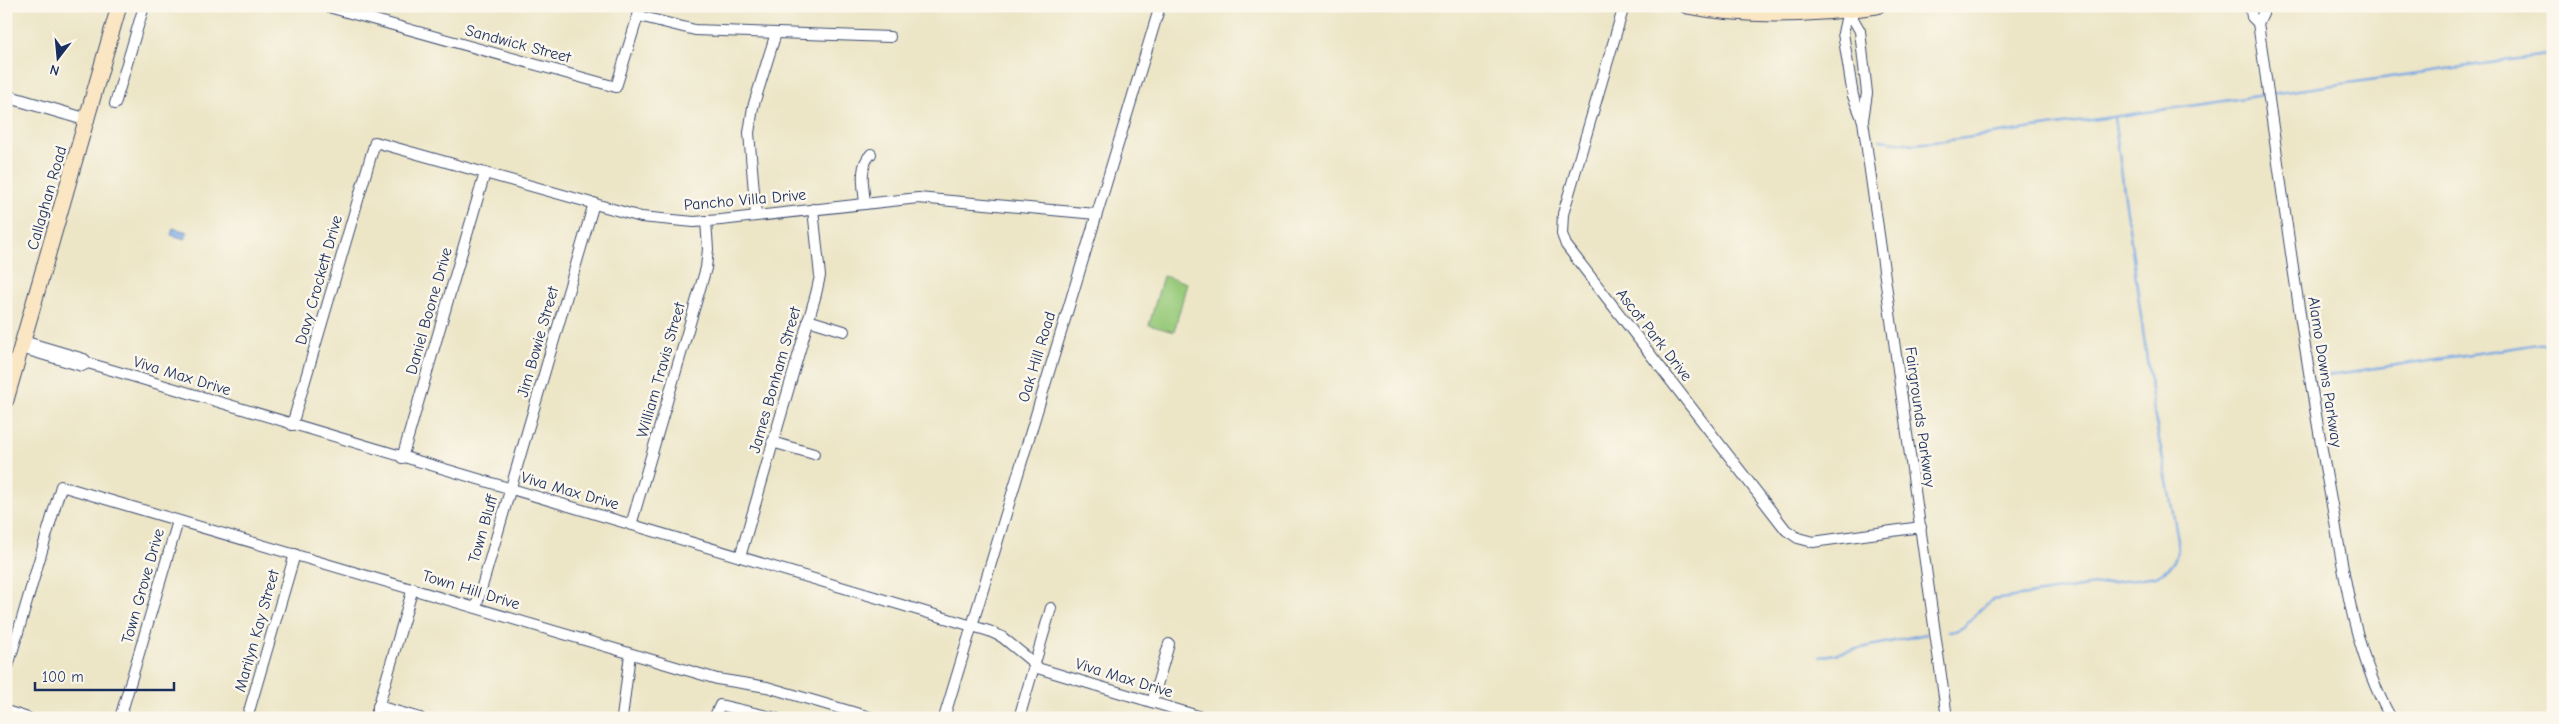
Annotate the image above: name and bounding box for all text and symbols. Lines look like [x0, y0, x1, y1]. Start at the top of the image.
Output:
street label: Sandwick Street [463, 21, 573, 67]
north arrow [32, 32, 82, 82]
text: N [48, 61, 61, 79]
street label: Callaghan Road [24, 144, 70, 252]
street label: Pancho Villa Drive [683, 186, 807, 214]
street label: Davy Crockett Drive [292, 213, 346, 347]
street label: Daniel Boone Drive [402, 245, 456, 377]
street label: Jim Bowie Street [514, 284, 563, 399]
street label: Ascot Park Drive [1612, 285, 1696, 385]
street label: Alamo Downs Parkway [2304, 295, 2346, 449]
street label: William Travis Street [633, 300, 689, 440]
street label: James Bonham Street [745, 304, 805, 455]
street label: Oak Hill Road [1015, 310, 1059, 404]
street label: Fairgrounds Parkway [1901, 345, 1939, 489]
street label: Viva Max Drive [131, 353, 233, 399]
street label: Viva Max Drive [519, 468, 621, 514]
street label: Town Bluff [465, 492, 502, 565]
street label: Town Grove Drive [118, 526, 168, 646]
street label: Marilyn Kay Street [231, 567, 283, 694]
street label: Town Hill Drive [420, 567, 522, 613]
street label: Viva Max Drive [1073, 655, 1175, 701]
scale bar [35, 659, 174, 691]
text: 100 m [42, 668, 84, 686]

